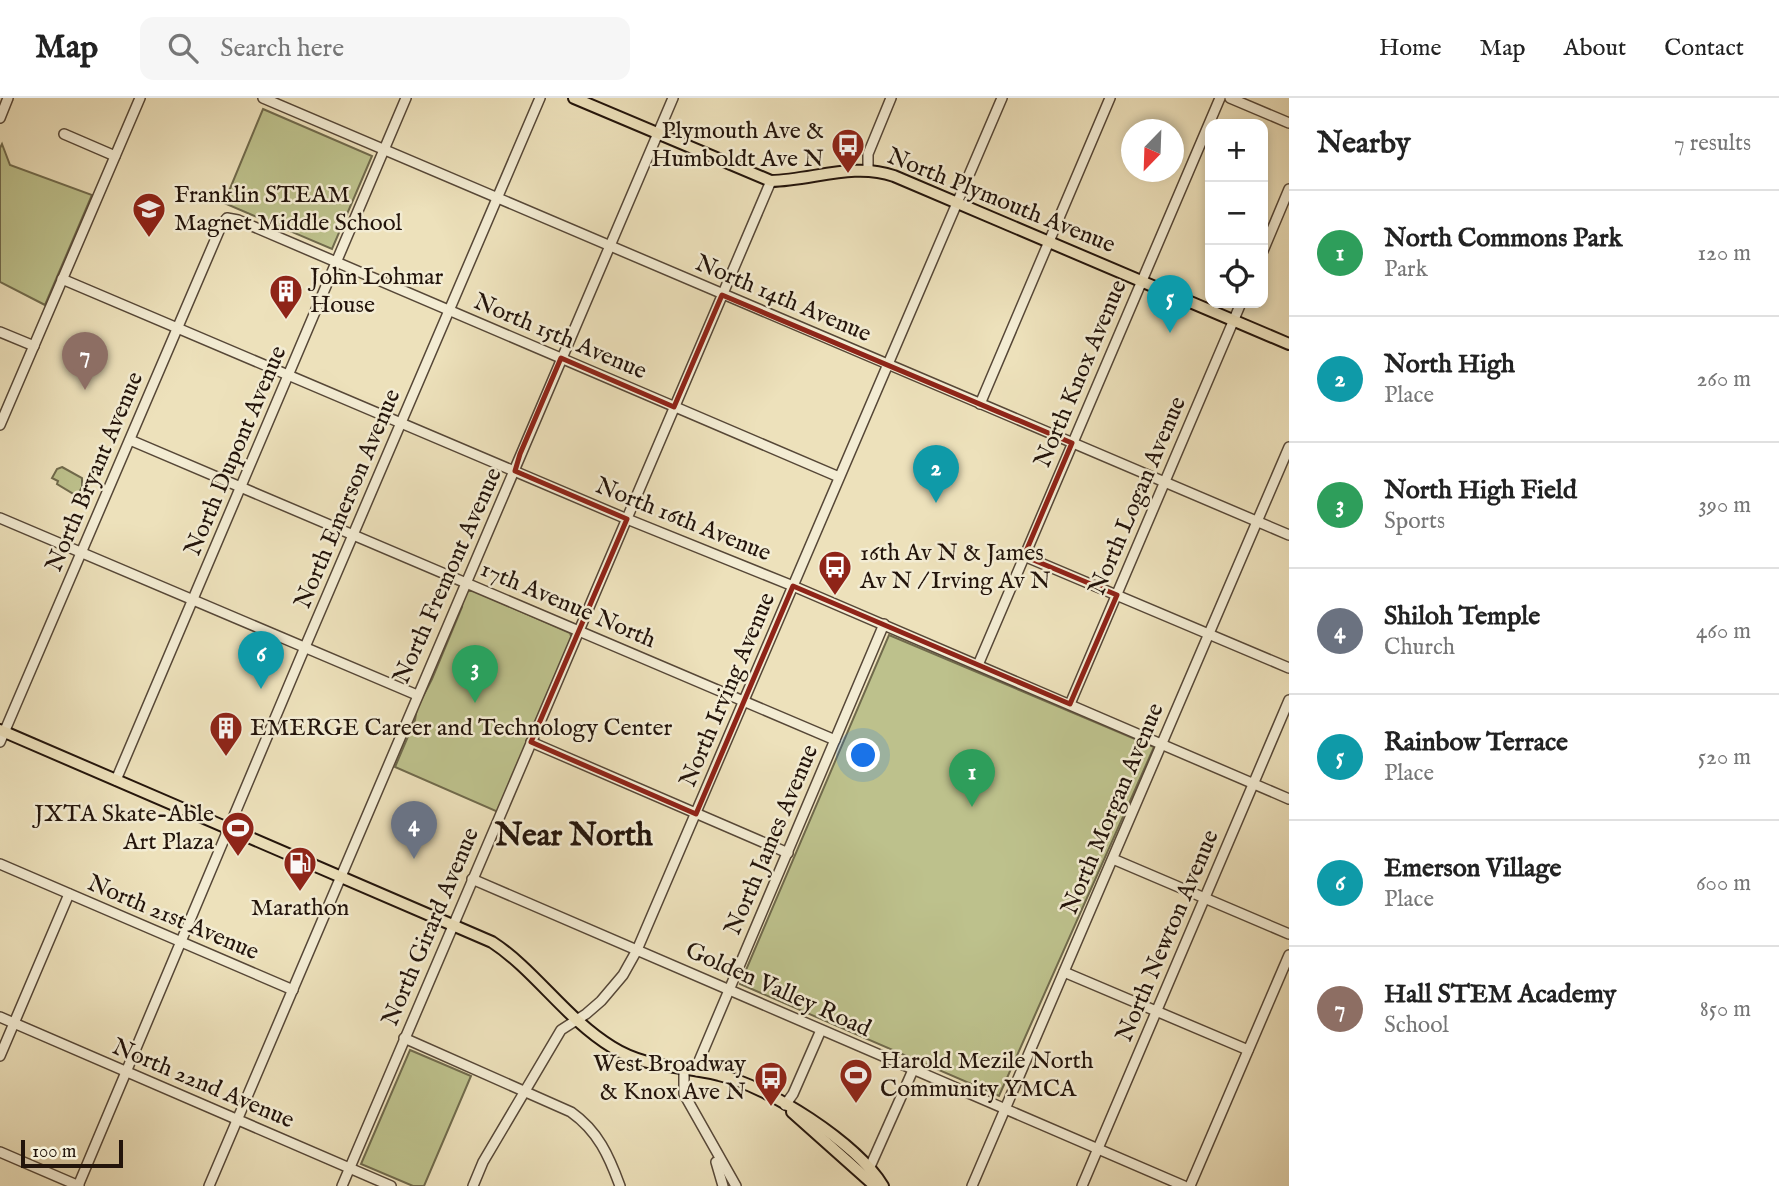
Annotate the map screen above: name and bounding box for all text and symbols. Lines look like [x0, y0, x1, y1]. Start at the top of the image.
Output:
search box [140, 17, 630, 80]
text: Map [35, 27, 98, 69]
icon: search [164, 29, 202, 67]
text: Search here [220, 32, 344, 65]
text: Home [1379, 33, 1442, 64]
text: Map [1480, 33, 1526, 64]
text: About [1564, 33, 1626, 64]
text: Contact [1664, 33, 1744, 64]
place label: Plymouth Ave & Humboldt Ave N [651, 116, 824, 175]
north arrow [1121, 119, 1184, 182]
map controls [1205, 119, 1268, 308]
button: + [1205, 119, 1268, 182]
text: Nearby [1317, 125, 1410, 163]
bus stop icon: Plymouth Ave & Humboldt Ave N [829, 126, 867, 175]
text: 7 results [1674, 129, 1751, 158]
street label: North Plymouth Avenue [882, 141, 1120, 261]
place label: Franklin STEAM Magnet Middle School [174, 180, 402, 239]
button: − [1205, 182, 1268, 245]
school or university icon: Franklin STEAM Magnet Middle School [130, 190, 168, 239]
text: North Commons Park [1384, 222, 1622, 255]
text: 1 [1336, 239, 1344, 268]
text: 120 m [1698, 239, 1751, 268]
button: locate [1205, 245, 1268, 308]
street label: North 14th Avenue [690, 248, 876, 350]
text: Park [1384, 255, 1428, 284]
place label: John Lohmar House [307, 262, 444, 321]
building icon: John Lohmar House [267, 272, 305, 321]
street label: North Knox Avenue [1027, 275, 1135, 473]
pin: 5 [1147, 275, 1193, 333]
street label: North 15th Avenue [469, 287, 651, 387]
pin: 7 [62, 332, 108, 390]
street label: North Dupont Avenue [178, 341, 294, 561]
text: North High [1384, 348, 1515, 381]
text: 2 [1335, 365, 1345, 394]
text: 260 m [1696, 365, 1751, 394]
street label: North Bryant Avenue [39, 367, 151, 577]
text: Place [1384, 381, 1434, 410]
street label: North Emerson Avenue [288, 385, 408, 613]
street label: North Logan Avenue [1082, 392, 1194, 600]
pin: 2 [913, 445, 959, 503]
street label: North Fremont Avenue [386, 463, 510, 689]
street label: North 16th Avenue [591, 471, 775, 569]
text: North High Field [1384, 474, 1577, 507]
text: 3 [1336, 491, 1344, 520]
text: 390 m [1698, 491, 1751, 520]
text: Sports [1384, 507, 1445, 536]
place label: 16th Av N & James Av N / Irving Av N [859, 538, 1051, 597]
bus stop icon: 16th Av N & James Av N / Irving Av N [816, 548, 854, 597]
street label: 17th Avenue North [476, 554, 661, 656]
street label: North Irving Avenue [673, 588, 783, 792]
text: Shiloh Temple [1384, 600, 1540, 633]
text: 4 [1334, 617, 1346, 646]
text: 460 m [1696, 617, 1751, 646]
pin: 6 [238, 631, 284, 689]
text: Church [1384, 633, 1455, 662]
pin: 3 [452, 645, 498, 703]
street label: North Morgan Avenue [1054, 699, 1172, 919]
building icon: EMERGE Career and Technology Center [207, 709, 245, 758]
place label: EMERGE Career and Technology Center [250, 713, 673, 744]
text: Rainbow Terrace [1384, 726, 1568, 759]
your location [846, 738, 880, 772]
street label: North James Avenue [718, 740, 826, 940]
text: 5 [1336, 743, 1344, 772]
text: 520 m [1698, 743, 1751, 772]
pin: 1 [949, 749, 995, 807]
text: Place [1384, 759, 1434, 788]
place label: JXTA Skate-Able Art Plaza [31, 799, 215, 858]
pin: 4 [391, 801, 437, 859]
sports icon: JXTA Skate-Able Art Plaza [219, 809, 257, 858]
district label: Near North [494, 816, 654, 857]
street label: North Girard Avenue [375, 823, 487, 1031]
street label: North Newton Avenue [1109, 825, 1227, 1047]
fuel station icon: Marathon [281, 844, 319, 893]
text: Emerson Village [1384, 852, 1562, 885]
street label: North 21st Avenue [83, 868, 263, 968]
text: 6 [1335, 869, 1345, 898]
text: 600 m [1696, 869, 1751, 898]
text: Place [1384, 885, 1434, 914]
place label: Marathon [251, 893, 350, 924]
street label: Golden Valley Road [680, 935, 876, 1045]
text: Hall STEM Academy [1384, 978, 1616, 1011]
text: 7 [1335, 995, 1345, 1024]
text: 850 m [1700, 995, 1751, 1024]
text: School [1384, 1011, 1449, 1040]
street label: North 22nd Avenue [107, 1032, 299, 1136]
place label: Harold Mezile North Community YMCA [880, 1046, 1094, 1105]
place label: West Broadway & Knox Ave N [593, 1049, 746, 1108]
sports icon: Harold Mezile North Community YMCA [837, 1056, 875, 1105]
bus stop icon: West Broadway & Knox Ave N [752, 1059, 790, 1108]
scale bar [21, 1137, 122, 1169]
text: 100 m [32, 1140, 76, 1164]

